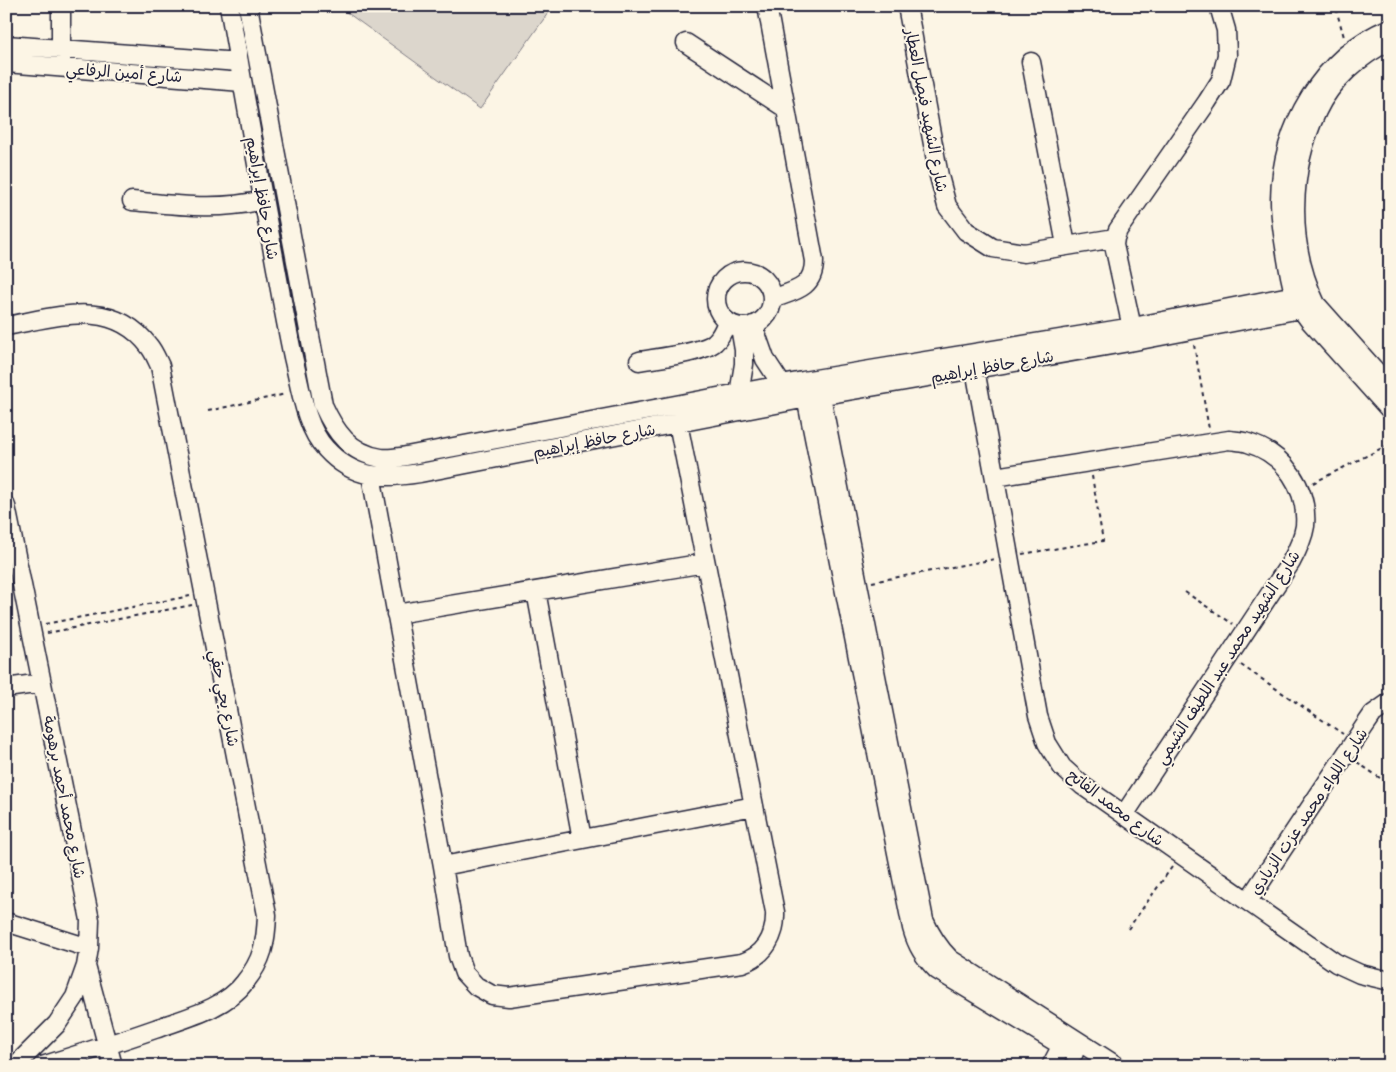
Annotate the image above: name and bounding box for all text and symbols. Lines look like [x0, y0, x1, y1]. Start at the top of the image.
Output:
street label: شارع الشهيد فيصل العطار [896, 24, 957, 195]
street label: شارع أمين الرفاعي [65, 54, 183, 91]
street label: شارع حافظ إبراهيم [237, 134, 288, 262]
street label: شارع حافظ إبراهيم [928, 341, 1056, 392]
street label: شارع حافظ إبراهيم [530, 414, 658, 467]
street label: شارع الشهيد محمد عبد اللطيف الشيمي [1147, 544, 1308, 770]
street label: شارع يحي حقي [201, 647, 248, 749]
street label: شارع محمد أحمد برهومة [34, 713, 95, 881]
street label: شارع اللواء محمد عزت الزيادي [1241, 721, 1376, 901]
street label: شارع محمد الفاتح [1061, 761, 1171, 854]

